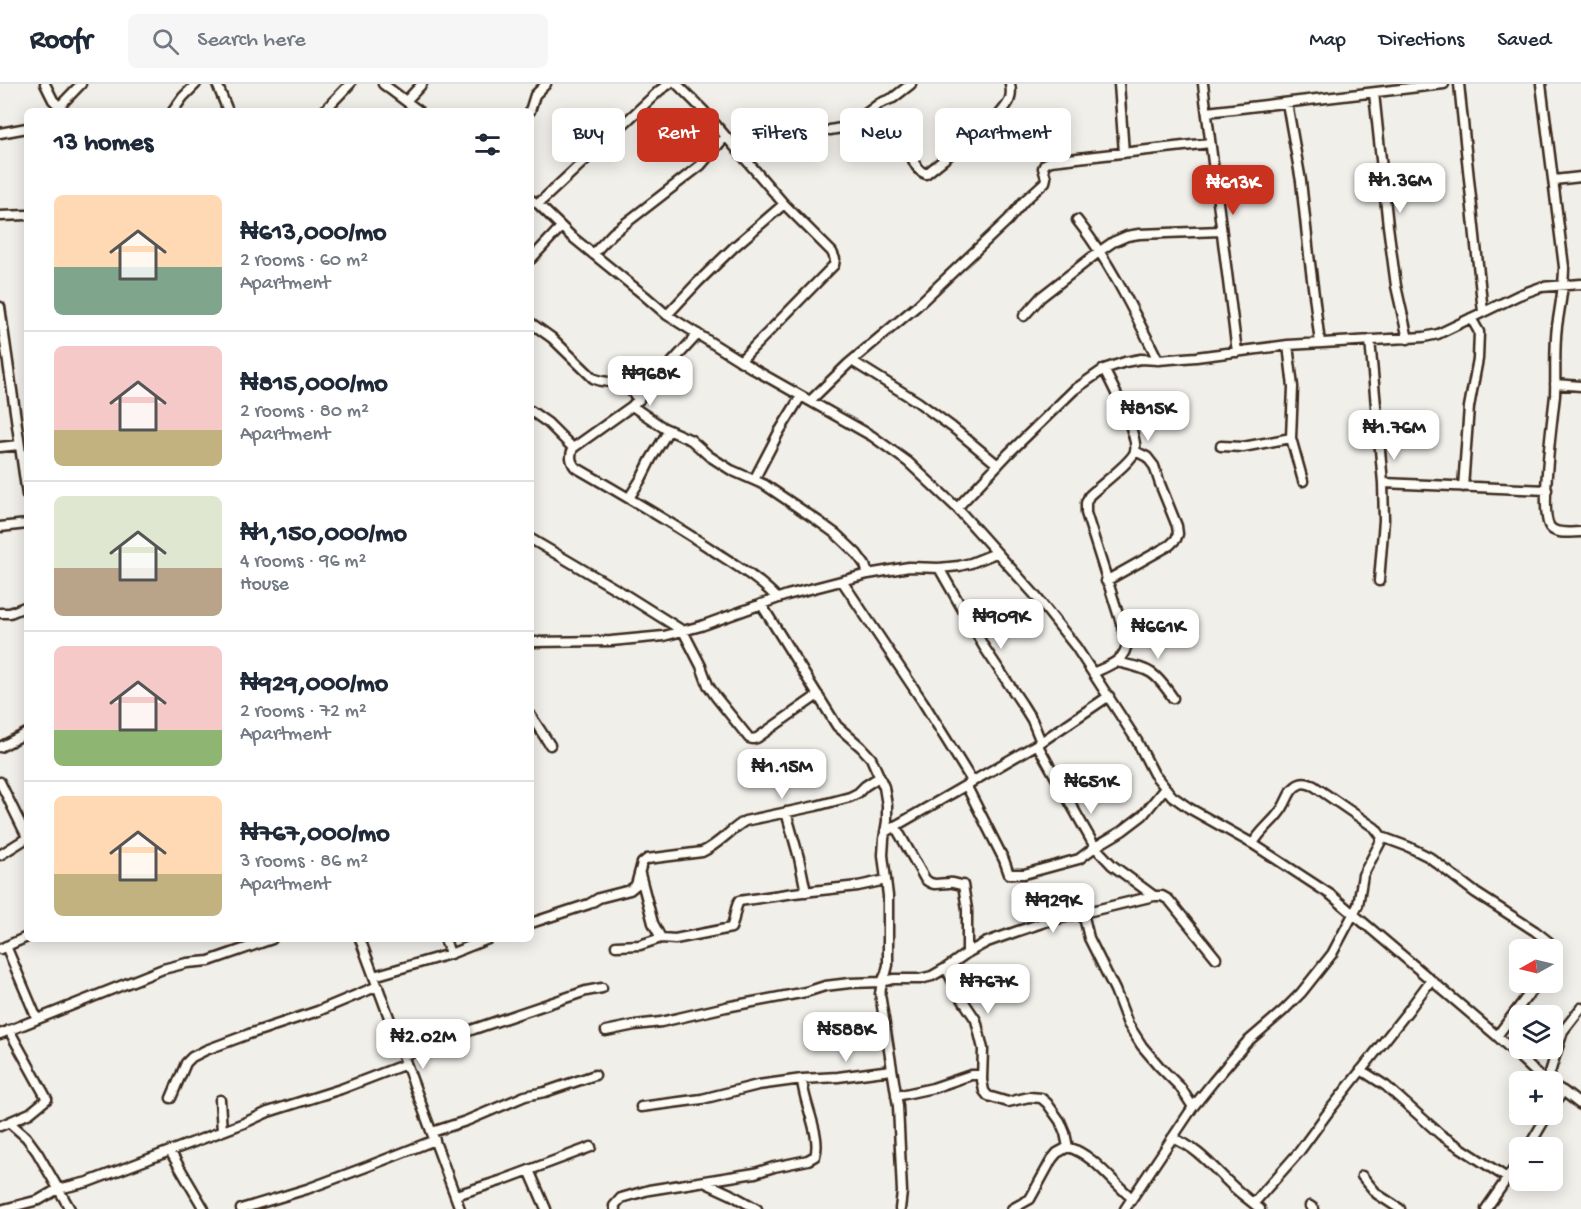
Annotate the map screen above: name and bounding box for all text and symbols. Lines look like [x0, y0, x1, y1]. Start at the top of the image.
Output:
search box [128, 14, 548, 68]
text: Roofr [30, 25, 92, 58]
icon: search [149, 25, 182, 58]
text: Search here [197, 28, 306, 54]
text: Map [1309, 29, 1346, 54]
text: Directions [1379, 29, 1464, 54]
text: Saved [1497, 29, 1551, 54]
chip: Buy [552, 108, 625, 162]
chip: Rent [637, 108, 719, 162]
chip: Filters [731, 108, 828, 162]
chip: New [840, 108, 923, 162]
chip: Apartment [935, 108, 1071, 162]
icon: filters [471, 128, 504, 161]
text: 13 homes [54, 129, 153, 160]
pin: ₦1.36M [1351, 163, 1449, 214]
pin: ₦613K [1191, 165, 1275, 216]
text: ₦1.36M [1368, 171, 1432, 194]
text: ₦613K [1206, 173, 1260, 196]
icon: home [102, 219, 174, 291]
text: ₦613,000/mo [240, 219, 387, 250]
text: 2 rooms · 60 m² [240, 250, 368, 273]
text: Apartment [240, 273, 330, 296]
pin: ₦968K [608, 356, 692, 407]
text: ₦968K [622, 364, 678, 387]
icon: home [102, 370, 174, 442]
text: ₦815,000/mo [240, 370, 388, 401]
pin: ₦815K [1106, 391, 1190, 442]
text: ₦815K [1120, 399, 1176, 422]
text: 2 rooms · 80 m² [240, 401, 369, 424]
pin: ₦1.76M [1345, 410, 1443, 461]
text: ₦1.76M [1362, 418, 1426, 441]
text: Apartment [240, 424, 330, 447]
icon: home [102, 520, 174, 592]
text: ₦1,150,000/mo [240, 520, 407, 551]
text: 4 rooms · 96 m² [240, 551, 366, 574]
text: House [240, 574, 289, 597]
pin: ₦909K [959, 599, 1043, 650]
text: ₦909K [973, 607, 1029, 630]
pin: ₦661K [1116, 609, 1200, 660]
text: ₦661K [1131, 617, 1185, 640]
icon: home [102, 670, 174, 742]
text: ₦929,000/mo [240, 670, 388, 701]
text: 2 rooms · 72 m² [240, 701, 367, 724]
text: Apartment [240, 724, 330, 747]
pin: ₦1.15M [733, 749, 831, 800]
text: ₦1.15M [751, 757, 813, 780]
pin: ₦651K [1049, 764, 1133, 815]
text: ₦651K [1064, 772, 1118, 795]
icon: home [102, 820, 174, 892]
text: ₦767,000/mo [240, 820, 390, 851]
text: 3 rooms · 86 m² [240, 851, 368, 874]
text: Apartment [240, 874, 330, 897]
pin: ₦929K [1011, 883, 1095, 934]
text: ₦929K [1025, 891, 1081, 914]
north arrow [1509, 939, 1563, 993]
map controls [1509, 939, 1563, 1191]
pin: ₦767K [946, 964, 1030, 1015]
text: ₦767K [960, 972, 1016, 995]
button: layers [1509, 1005, 1563, 1059]
pin: ₦588K [804, 1012, 888, 1063]
pin: ₦2.02M [374, 1019, 472, 1070]
text: ₦588K [817, 1020, 875, 1043]
text: ₦2.02M [390, 1027, 456, 1050]
button: + [1509, 1071, 1563, 1125]
button: − [1509, 1137, 1563, 1191]

